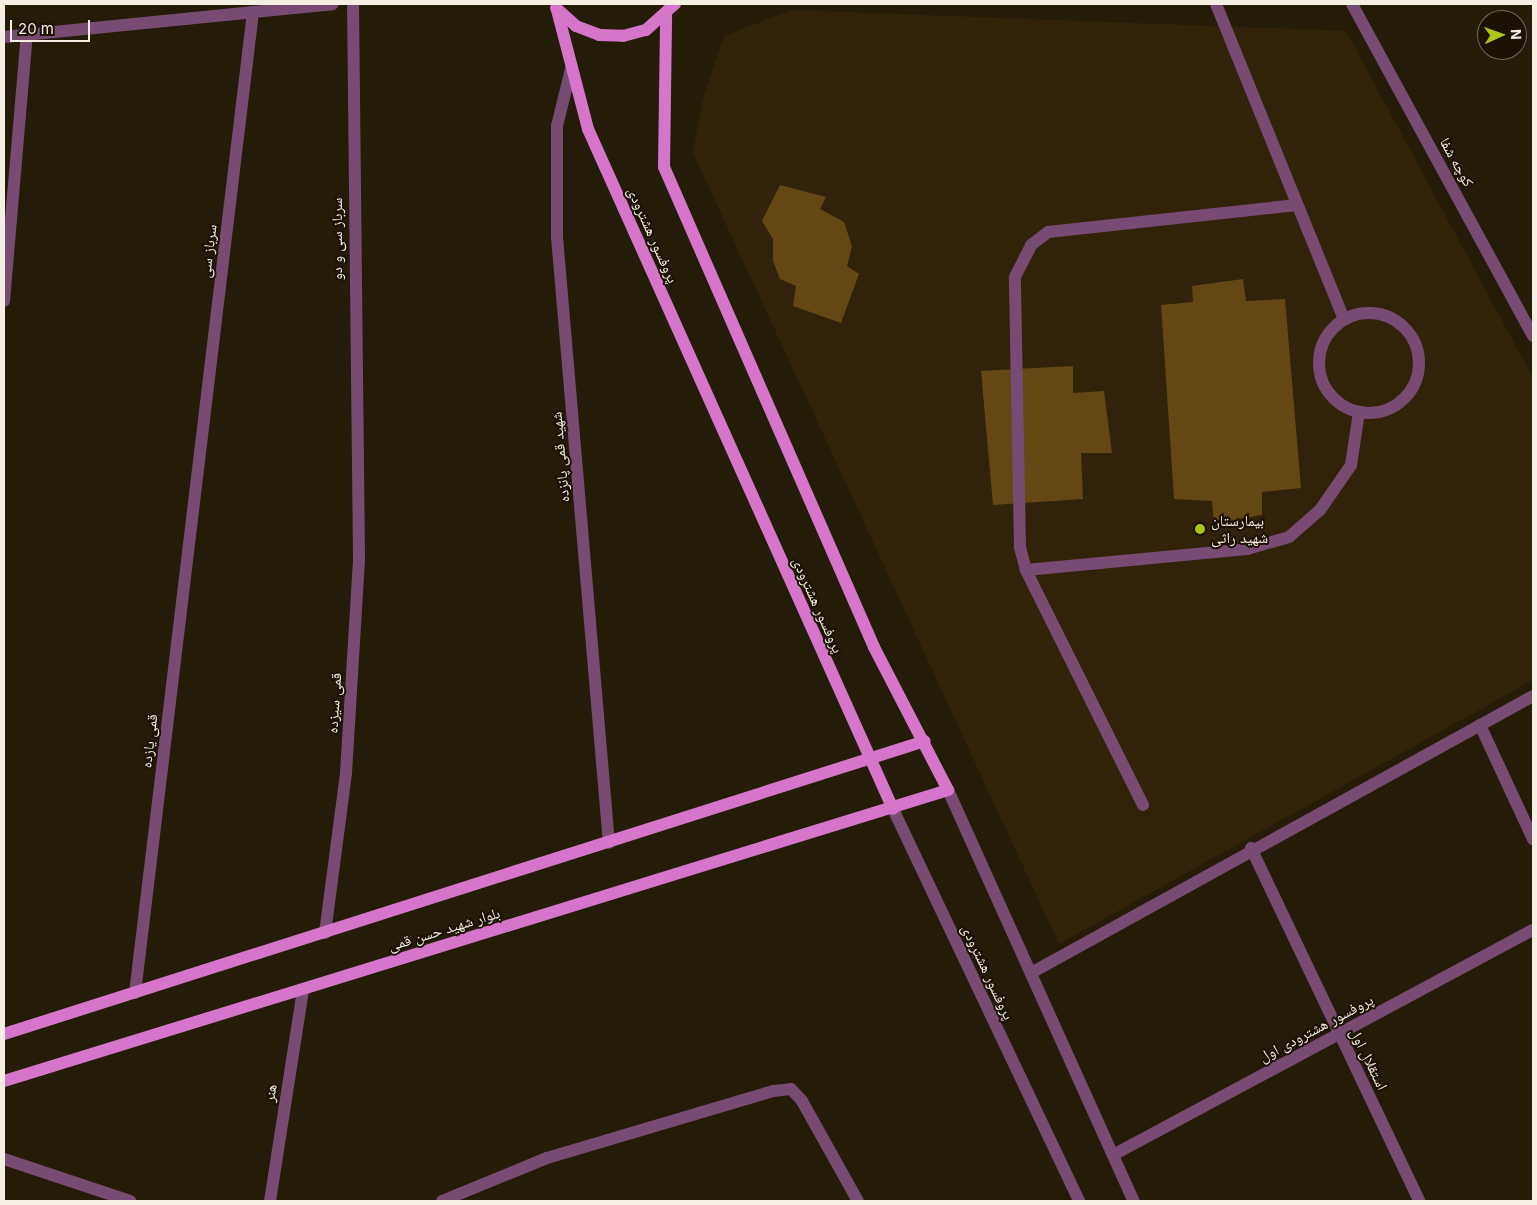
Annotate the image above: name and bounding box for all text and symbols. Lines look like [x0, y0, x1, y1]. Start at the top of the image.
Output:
scale bar [12, 10, 92, 42]
north arrow [1477, 10, 1527, 60]
text: 20 m [18, 19, 54, 38]
text: N [1508, 29, 1525, 40]
street label: کوچه شفا [1436, 134, 1478, 190]
street label: پروفسور هشترودی [624, 184, 682, 286]
street label: سرباز سی و دو [328, 198, 346, 280]
street label: سرباز سی [196, 223, 220, 279]
street label: شهید قمی پانزده [547, 411, 573, 503]
place label: بیمارستان شهید راثی [1211, 511, 1268, 546]
marker: بیمارستان شهید راثی [1193, 522, 1207, 536]
street label: پروفسور هشترودی [789, 554, 847, 656]
street label: قمی سیزده [323, 672, 345, 734]
street label: قمی یازده [137, 713, 161, 769]
street label: بلوار شهید حسن قمی [386, 903, 502, 955]
street label: پروفسور هشترودی [958, 922, 1018, 1022]
street label: پروفسور هشترودی اول [1256, 990, 1376, 1066]
street label: استقلال اول [1346, 1025, 1392, 1093]
street label: هنر [260, 1083, 280, 1103]

